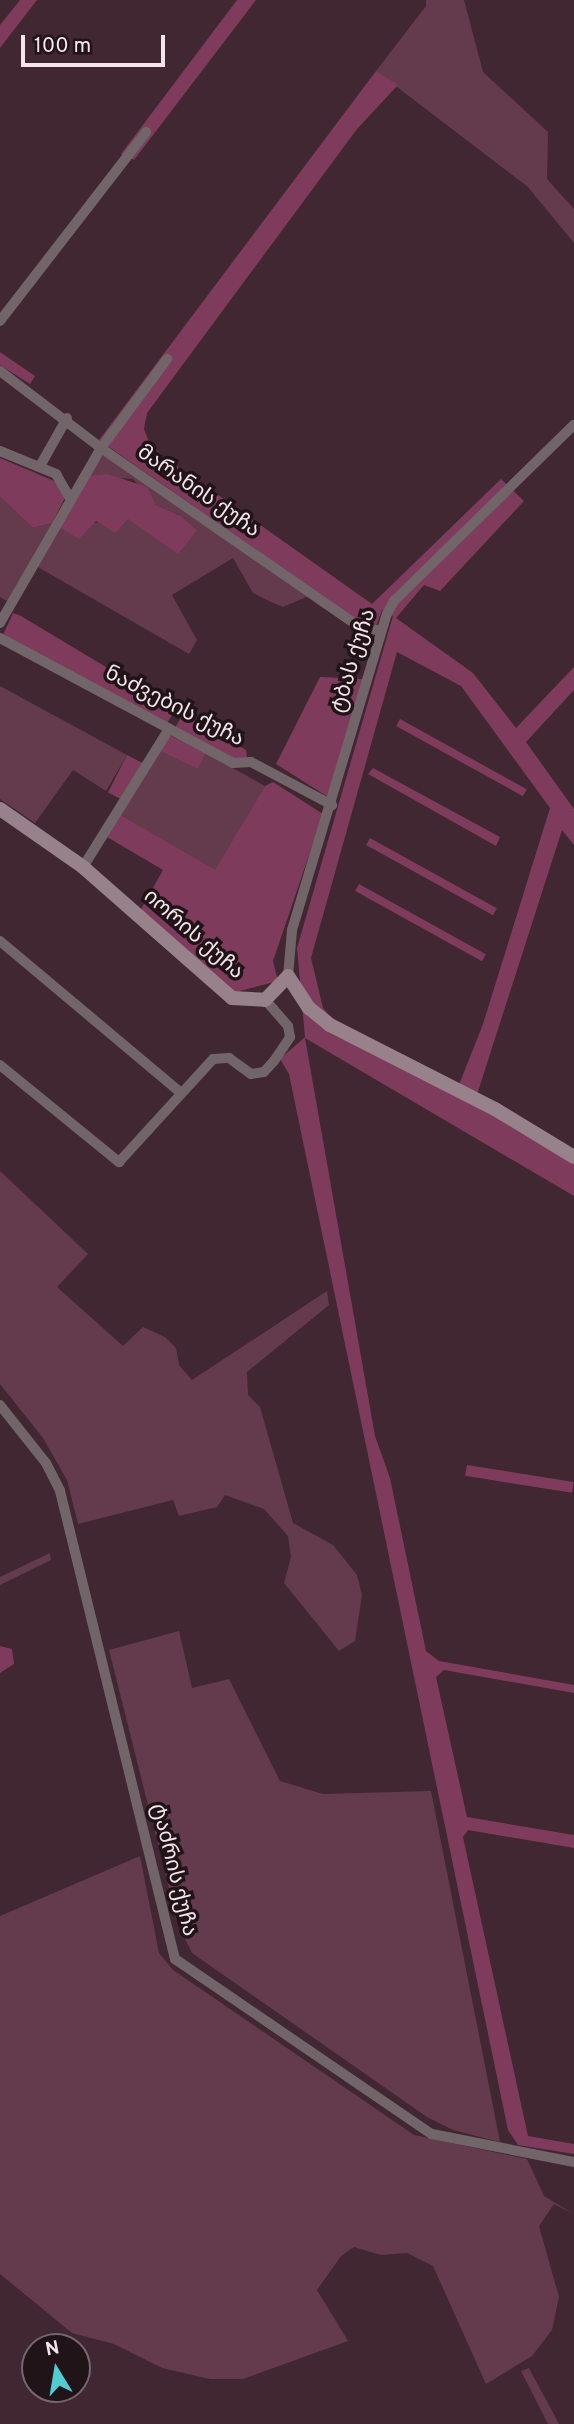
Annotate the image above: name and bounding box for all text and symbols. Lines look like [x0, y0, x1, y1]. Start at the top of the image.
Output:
scale bar [24, 21, 168, 65]
text: 100 m [34, 33, 91, 60]
street label: მარანის ქუჩა [132, 440, 264, 544]
street label: ტბას ქუჩა [326, 606, 382, 716]
street label: ნაძვების ქუჩა [100, 661, 248, 753]
street label: იორის ქუჩა [138, 885, 248, 985]
street label: ტაძრის ქუჩა [144, 1801, 202, 1939]
north arrow [21, 2333, 91, 2403]
text: N [43, 2336, 61, 2362]

